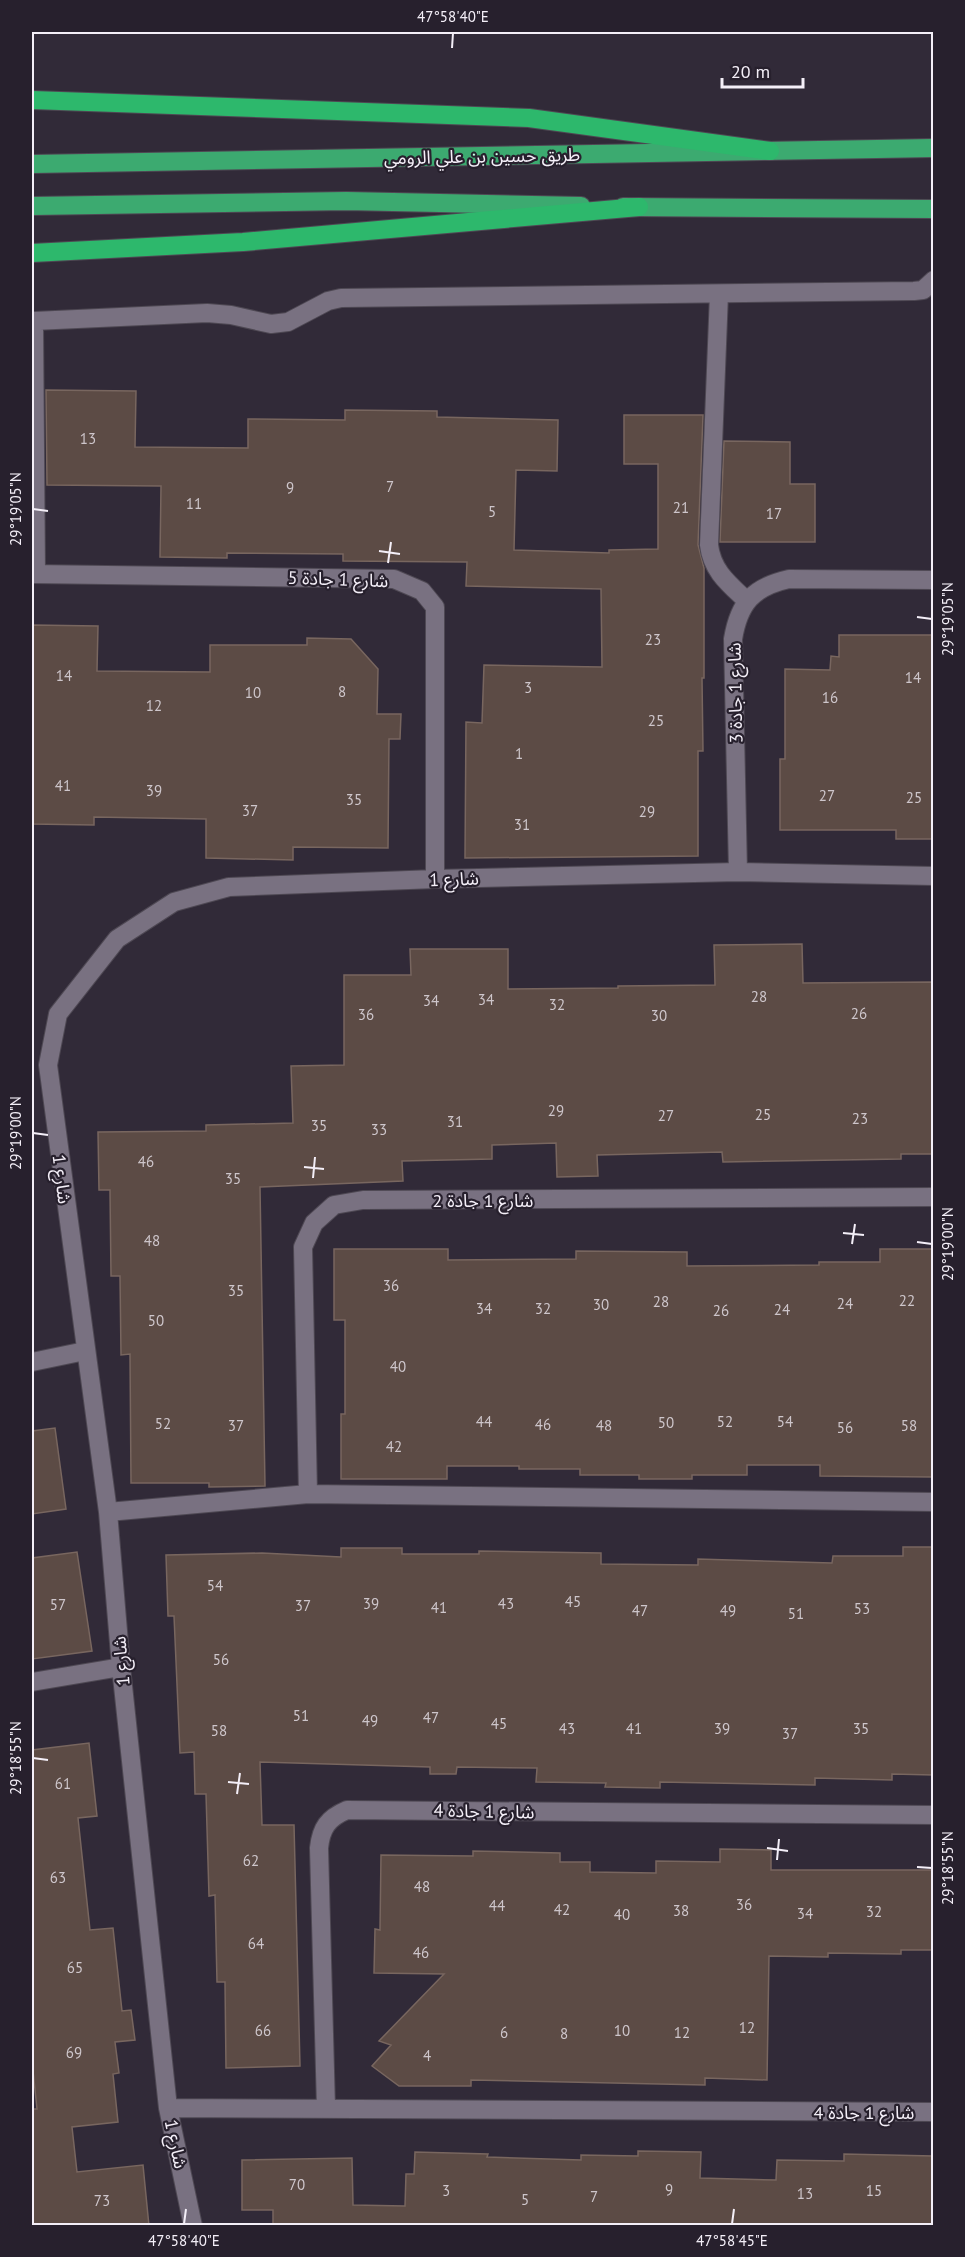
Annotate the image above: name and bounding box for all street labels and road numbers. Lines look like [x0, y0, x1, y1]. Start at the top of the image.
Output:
street label: طريق حسين بن علي الرومي [384, 143, 580, 171]
street label: شارع 1 جادة 5 [287, 566, 389, 595]
street label: شارع 1 جادة 3 [723, 642, 750, 744]
street label: شارع 1 [429, 867, 479, 894]
street label: شارع 1 [45, 1153, 76, 1205]
street label: شارع 1 جادة 2 [433, 1189, 533, 1215]
street label: شارع 1 [107, 1635, 138, 1687]
street label: شارع 1 جادة 4 [433, 1799, 535, 1826]
street label: شارع 1 جادة 4 [814, 2101, 914, 2127]
street label: شارع 1 [157, 2117, 192, 2171]

